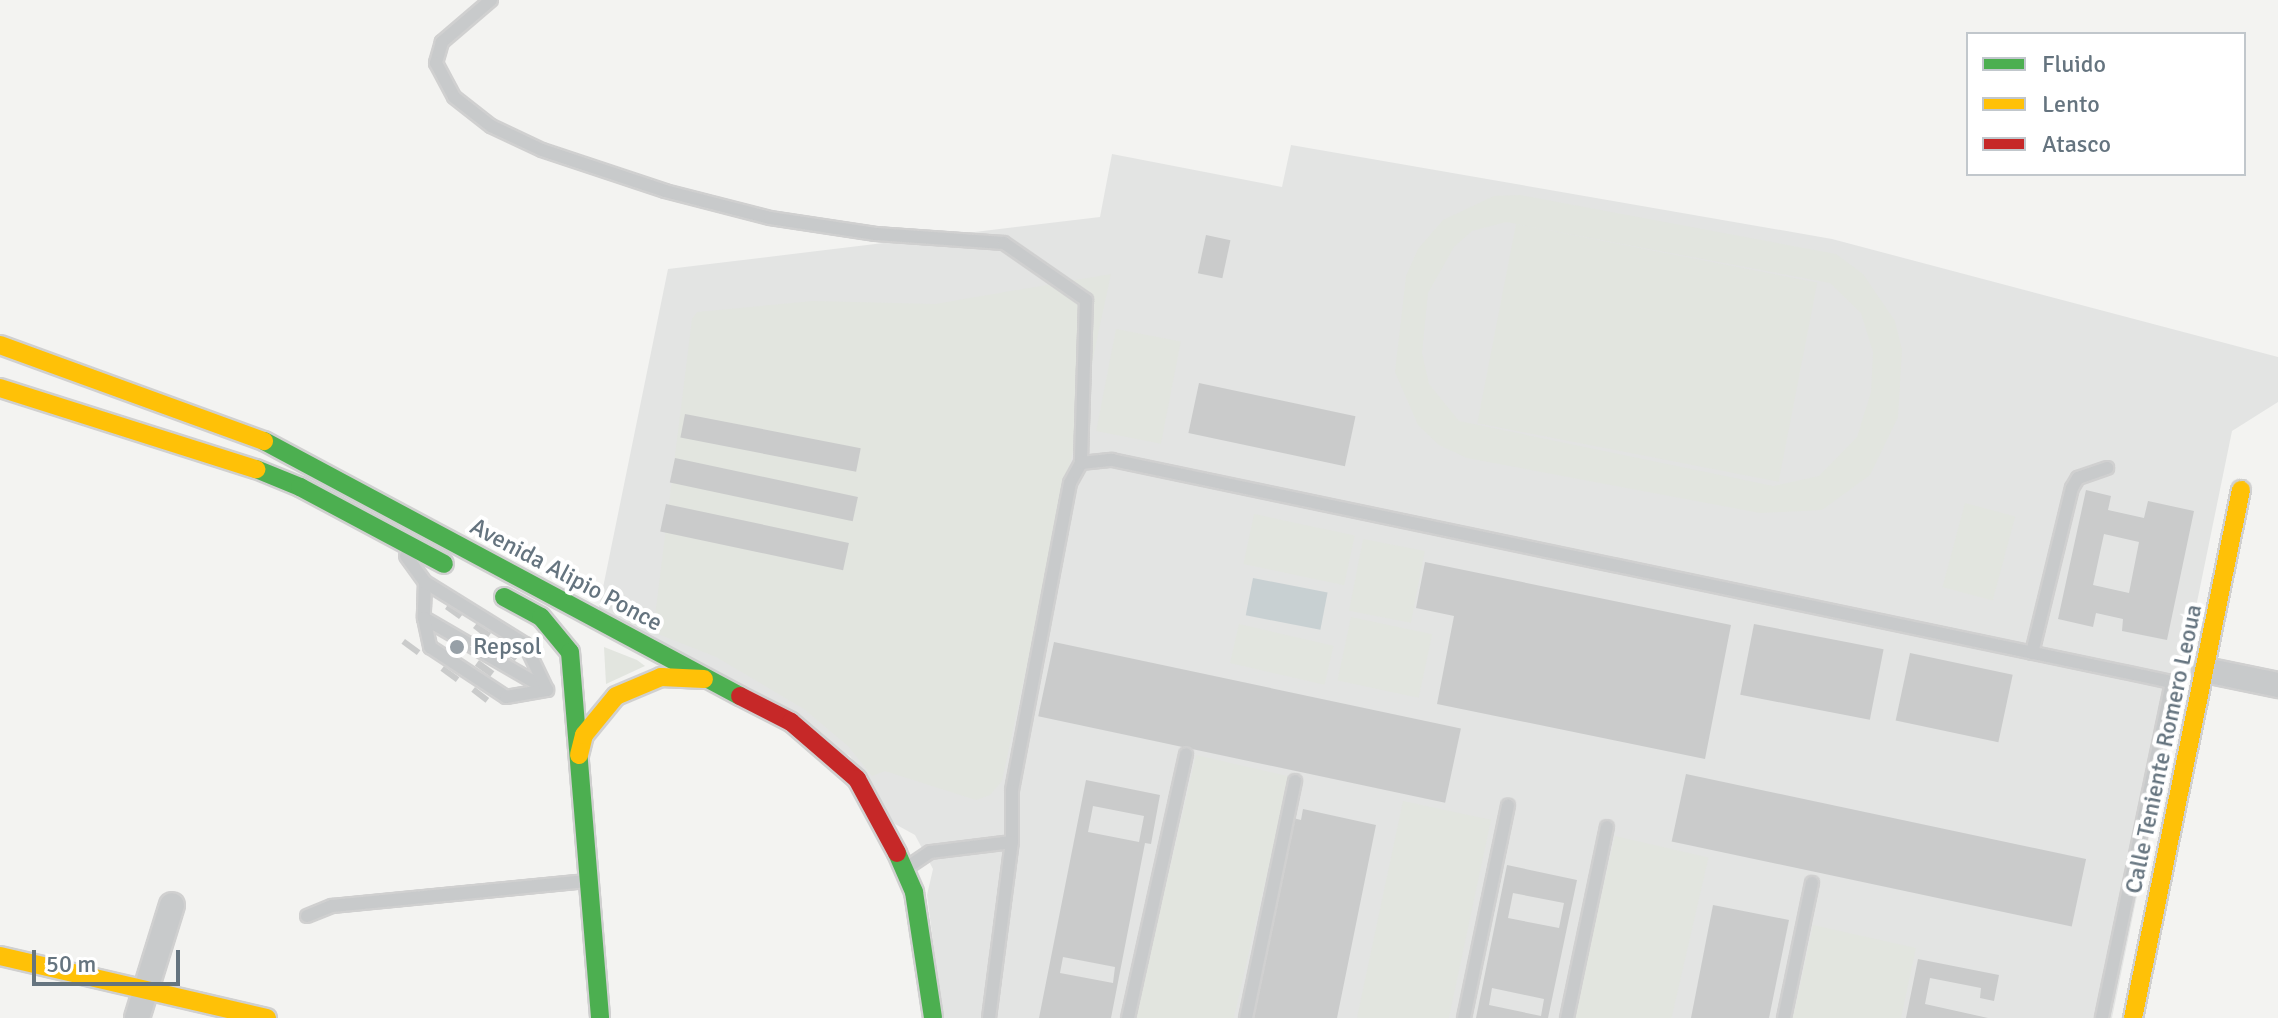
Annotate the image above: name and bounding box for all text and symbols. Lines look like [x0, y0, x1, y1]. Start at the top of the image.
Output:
legend [1966, 32, 2246, 176]
text: Fluido [2042, 49, 2106, 79]
text: Lento [2042, 89, 2100, 119]
text: Atasco [2042, 129, 2111, 159]
street label: Avenida Alipio Ponce [465, 512, 667, 638]
street label: Calle Teniente Romero Leoua [2119, 602, 2209, 896]
place label: Repsol [473, 633, 542, 661]
marker: Repsol [448, 638, 466, 656]
scale bar [36, 934, 184, 984]
text: 50 m [46, 949, 96, 979]

